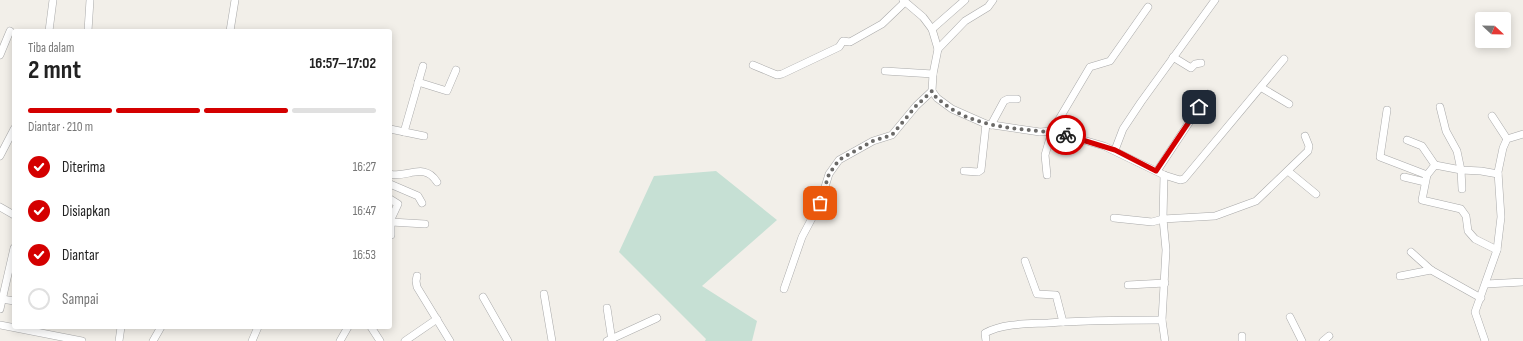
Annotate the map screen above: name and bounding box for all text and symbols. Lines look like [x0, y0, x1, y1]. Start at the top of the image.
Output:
north arrow [1475, 12, 1511, 48]
map controls [1475, 12, 1511, 48]
text: Tiba dalam [28, 40, 74, 56]
text: 16:57–17:02 [309, 54, 376, 73]
text: 2 mnt [28, 55, 81, 86]
pin [1182, 90, 1216, 124]
icon: home [1188, 96, 1210, 118]
courier [1046, 115, 1086, 155]
text: Diantar · 210 m [28, 119, 93, 135]
icon: bike [1055, 124, 1077, 146]
icon: check [28, 156, 50, 178]
text: Diterima [62, 158, 105, 177]
text: 16:27 [353, 159, 376, 175]
pin [803, 186, 837, 220]
icon: bag [809, 192, 831, 214]
icon: check [28, 200, 50, 222]
text: Disiapkan [62, 202, 110, 221]
text: 16:47 [353, 203, 376, 219]
icon: check [28, 244, 50, 266]
text: Diantar [62, 246, 99, 265]
text: 16:53 [353, 247, 376, 263]
text: Sampai [62, 290, 99, 309]

